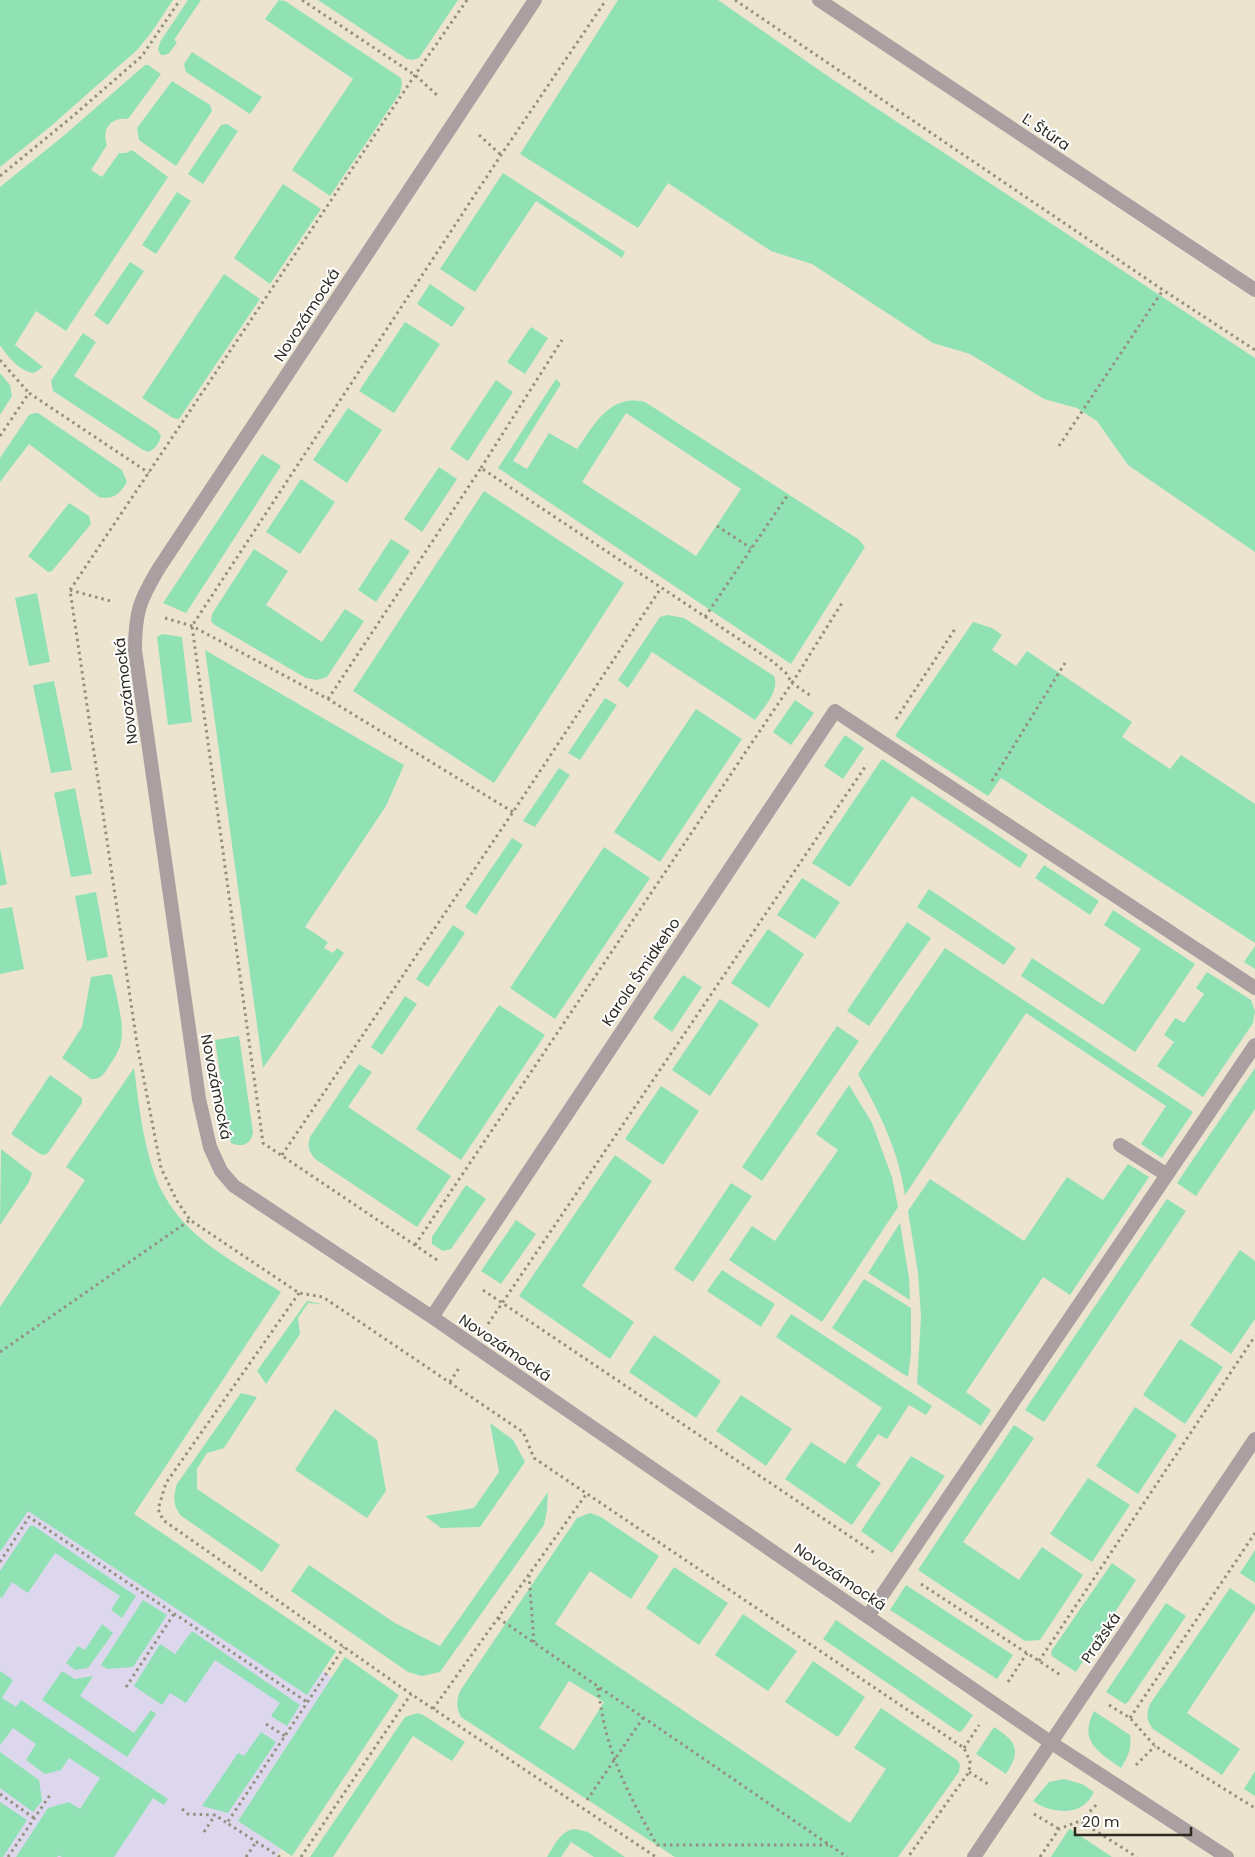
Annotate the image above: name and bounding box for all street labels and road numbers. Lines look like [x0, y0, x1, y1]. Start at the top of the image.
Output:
street label: Ľ. Štúra [1018, 108, 1074, 155]
street label: Novozámocká [269, 264, 345, 365]
street label: Novozámocká [109, 637, 142, 746]
street label: Karola Šmidkeho [597, 913, 685, 1030]
street label: Novozámocká [196, 1032, 237, 1142]
street label: Novozámocká [455, 1309, 556, 1386]
street label: Novozámocká [790, 1538, 891, 1615]
street label: Pražská [1076, 1608, 1125, 1667]

